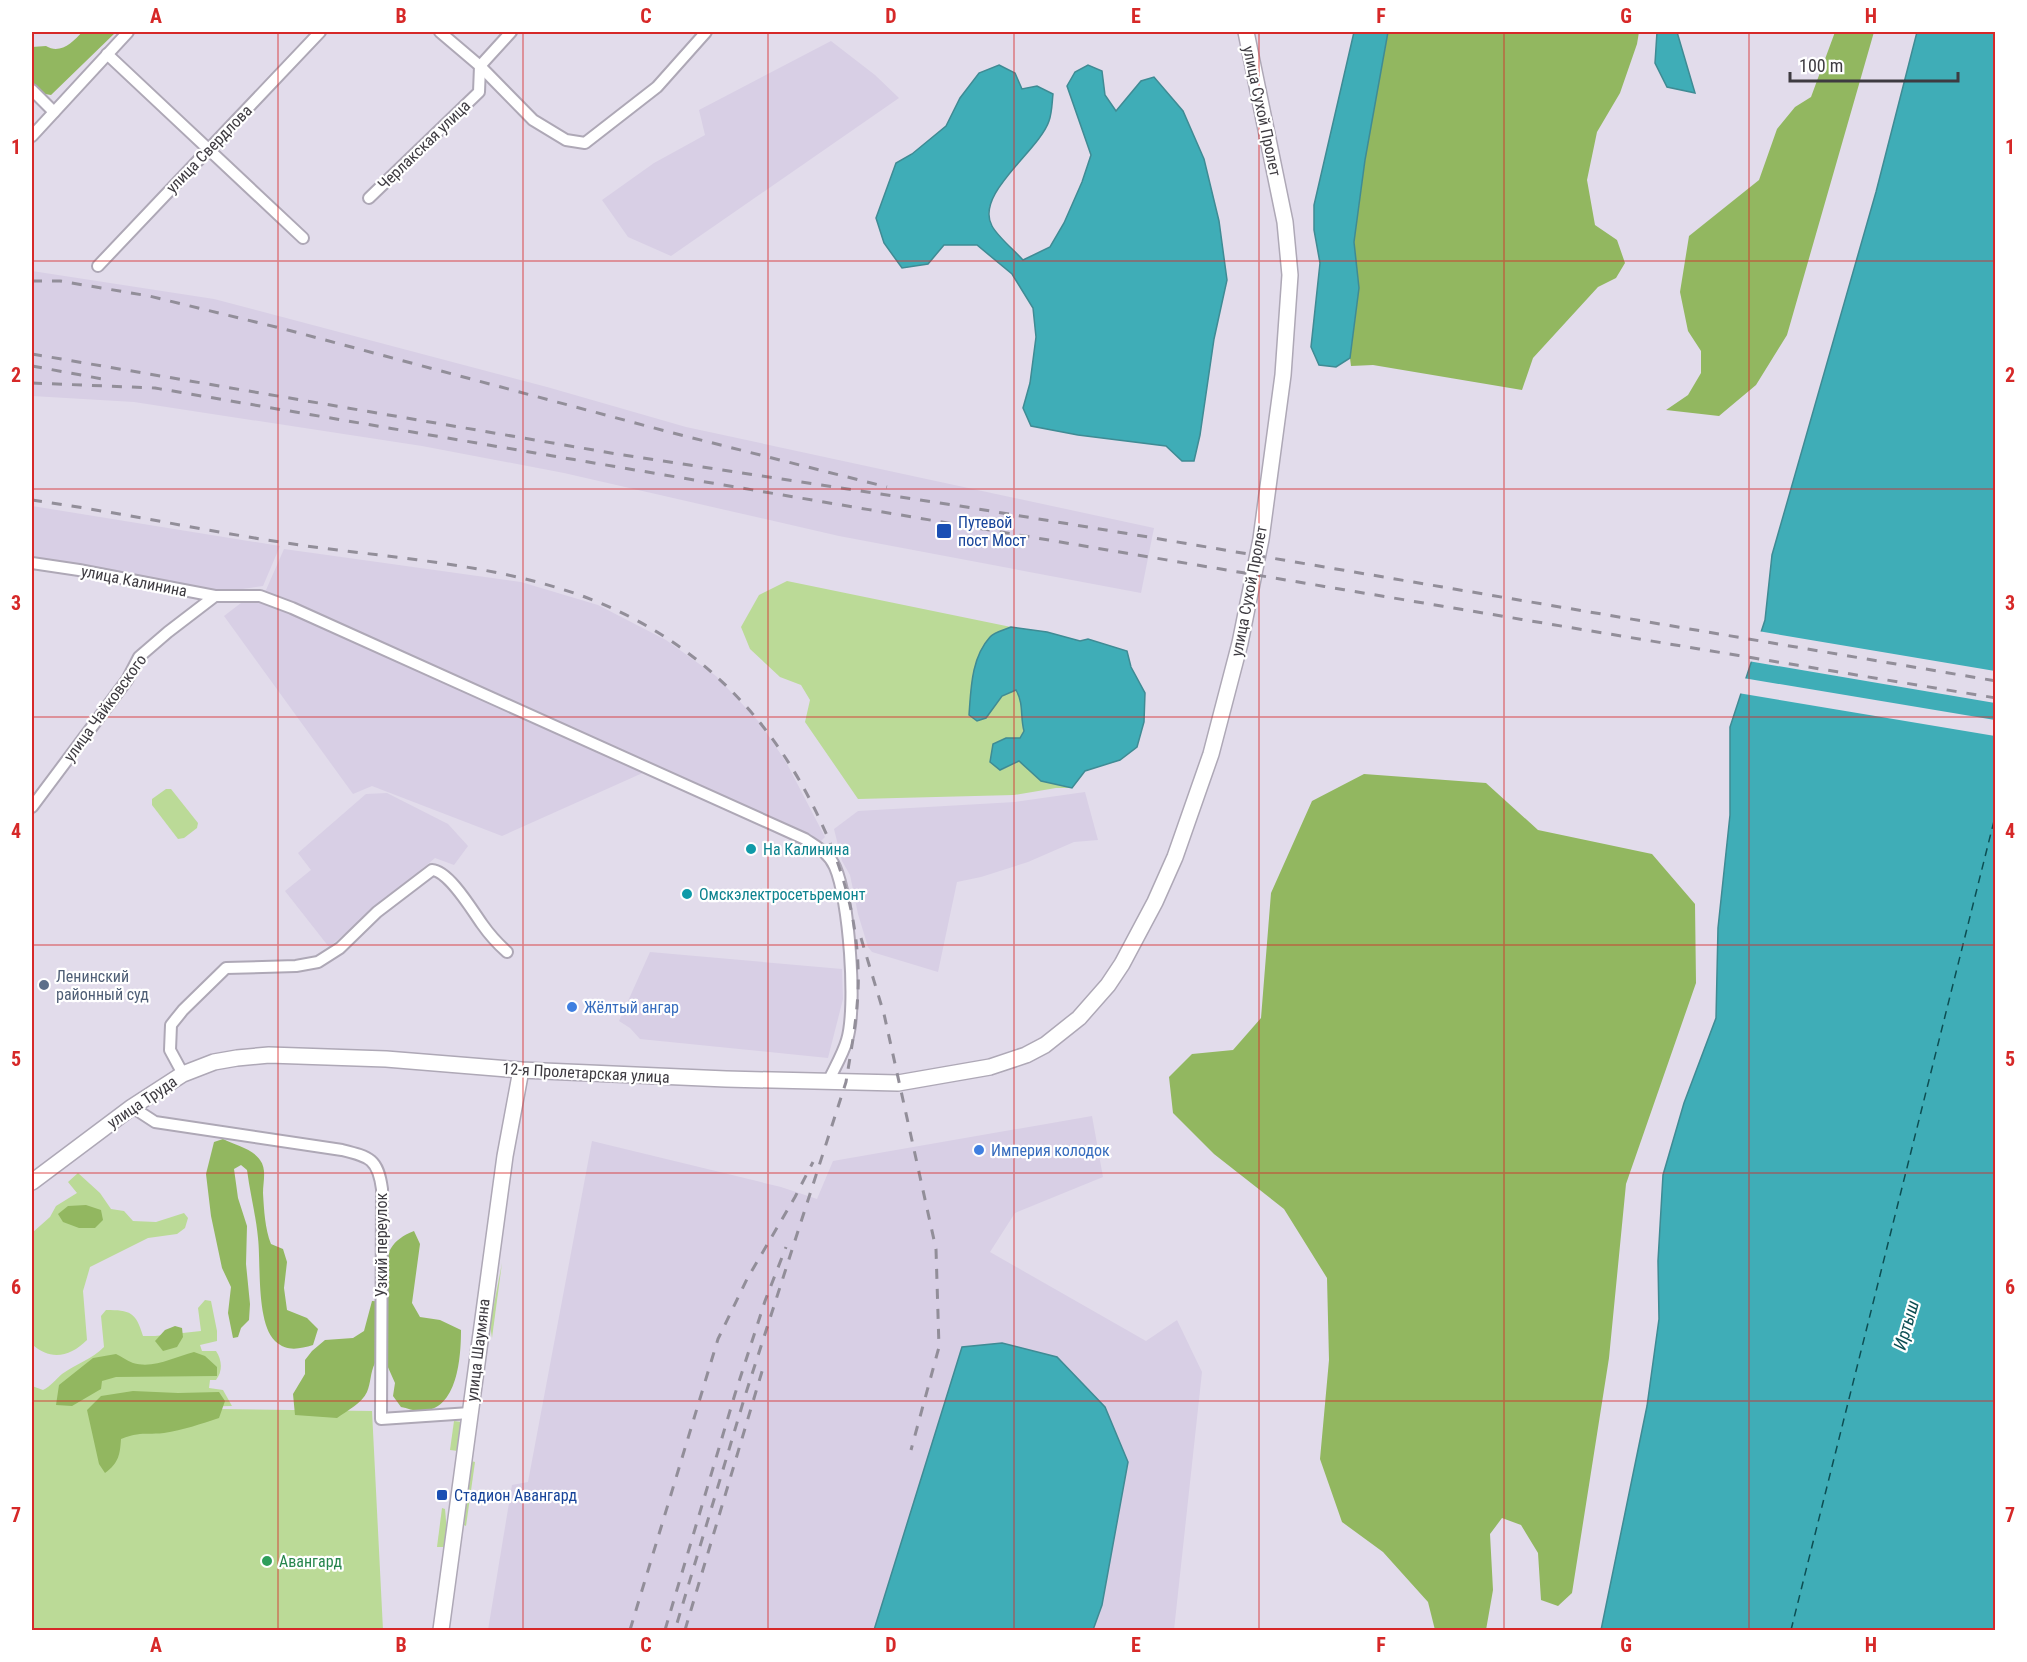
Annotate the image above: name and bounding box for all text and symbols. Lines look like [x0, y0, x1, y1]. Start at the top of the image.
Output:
text: A [150, 4, 162, 28]
text: B [395, 4, 407, 28]
text: C [640, 4, 652, 28]
text: D [885, 4, 897, 28]
text: E [1131, 4, 1141, 28]
text: F [1376, 4, 1386, 28]
text: G [1620, 4, 1632, 28]
text: H [1865, 4, 1877, 28]
street label: улица Сухой Пролет [1239, 44, 1285, 178]
scale bar [1790, 45, 1958, 83]
text: 100 m [1799, 55, 1843, 76]
street label: Черлакская улица [374, 96, 474, 194]
street label: улица Свердлова [162, 101, 256, 197]
text: 1 [11, 135, 21, 159]
text: 1 [2005, 135, 2015, 159]
text: 2 [11, 363, 21, 387]
text: 2 [2005, 363, 2015, 387]
place label: Путевой пост Мост [958, 513, 1027, 550]
marker: Путевой пост Мост [935, 522, 953, 540]
street label: улица Сухой Пролет [1227, 524, 1271, 658]
street label: улица Калинина [79, 561, 189, 601]
text: 3 [11, 591, 21, 615]
text: 3 [2005, 591, 2015, 615]
street label: улица Чайковского [60, 651, 150, 765]
text: 4 [11, 819, 21, 843]
text: 4 [2005, 819, 2015, 843]
place label: На Калинина [763, 840, 849, 859]
marker: На Калинина [744, 842, 758, 856]
place label: Омскэлектросетьремонт [699, 885, 866, 904]
marker: Омскэлектросетьремонт [680, 887, 694, 901]
place label: Ленинский районный суд [56, 967, 149, 1004]
marker: Ленинский районный суд [37, 978, 51, 992]
place label: Жёлтый ангар [584, 998, 679, 1017]
marker: Жёлтый ангар [565, 1000, 579, 1014]
text: 5 [11, 1047, 21, 1071]
text: 5 [2005, 1047, 2015, 1071]
street label: 12-я Пролетарская улица [502, 1059, 670, 1087]
street label: улица Труда [104, 1072, 180, 1132]
place label: Империя колодок [991, 1141, 1110, 1160]
marker: Империя колодок [972, 1143, 986, 1157]
street label: Узкий переулок [372, 1192, 391, 1297]
text: 6 [11, 1275, 21, 1299]
text: 6 [2005, 1275, 2015, 1299]
street label: улица Шаумяна [462, 1297, 494, 1403]
water label: Иртыш [1889, 1298, 1923, 1352]
place label: Стадион Авангард [454, 1486, 577, 1505]
marker: Стадион Авангард [435, 1488, 449, 1502]
text: 7 [11, 1503, 21, 1527]
text: 7 [2005, 1503, 2015, 1527]
place label: Авангард [279, 1552, 342, 1571]
marker: Авангард [260, 1554, 274, 1568]
text: A [150, 1633, 162, 1657]
text: B [395, 1633, 407, 1657]
text: C [640, 1633, 652, 1657]
text: D [885, 1633, 897, 1657]
text: E [1131, 1633, 1141, 1657]
text: F [1376, 1633, 1386, 1657]
text: G [1620, 1633, 1632, 1657]
text: H [1865, 1633, 1877, 1657]

